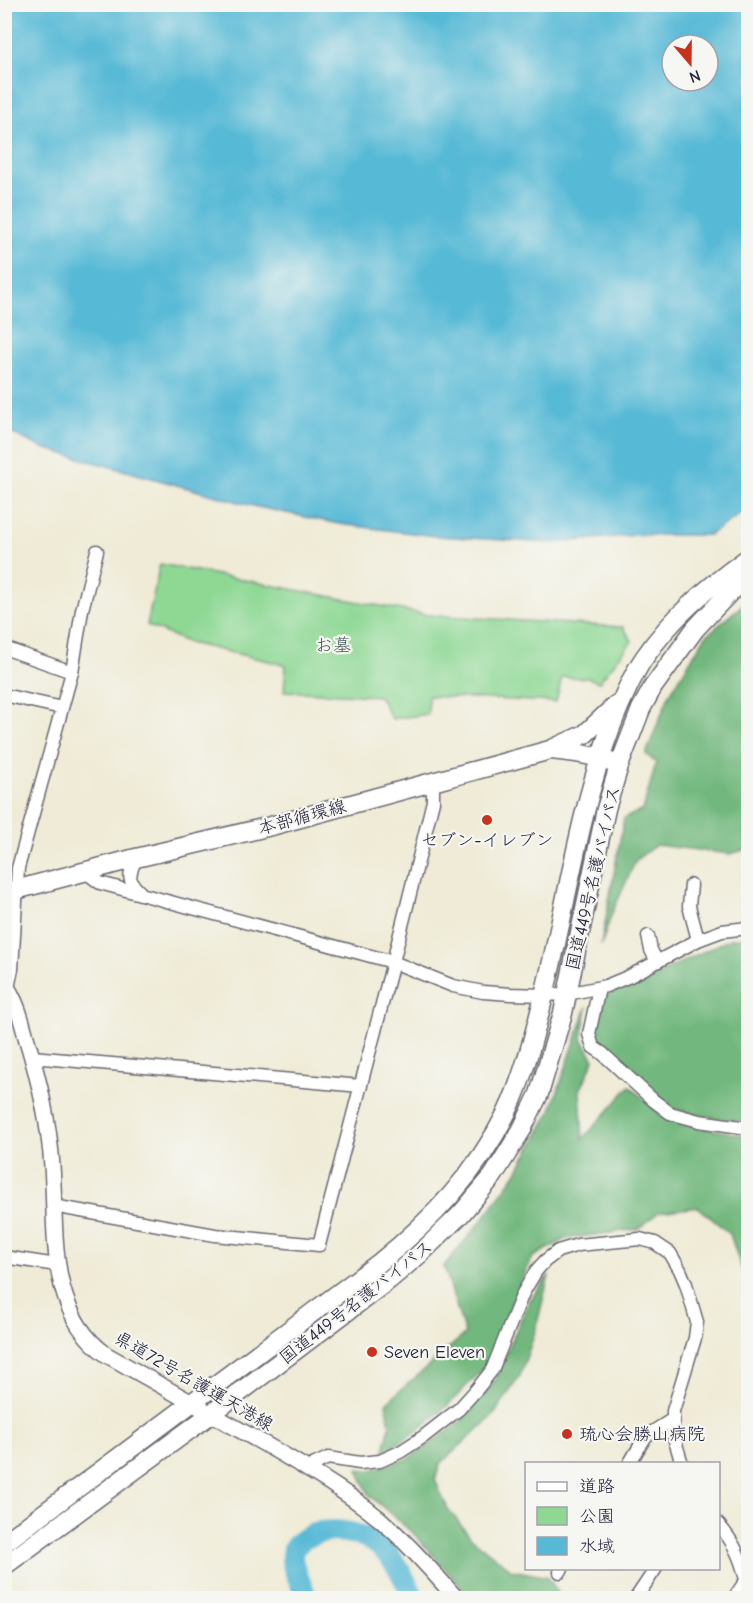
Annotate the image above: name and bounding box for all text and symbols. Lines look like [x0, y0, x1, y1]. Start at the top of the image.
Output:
north arrow [660, 33, 720, 93]
text: N [687, 66, 703, 86]
park label: お墓 [315, 635, 351, 656]
street label: 国道449号名護バイパス [562, 784, 625, 972]
street label: 本部循環線 [256, 796, 348, 839]
marker: セブン-イレブン [480, 813, 494, 827]
place label: セブン-イレブン [420, 830, 554, 851]
street label: 国道449号名護バイパス [276, 1236, 437, 1369]
street label: 県道72号名護運天港線 [111, 1327, 277, 1436]
place label: Seven Eleven [384, 1342, 485, 1363]
marker: Seven Eleven [365, 1345, 379, 1359]
place label: 琉心会勝山病院 [579, 1424, 705, 1445]
marker: 琉心会勝山病院 [560, 1427, 574, 1441]
legend [525, 1462, 720, 1570]
text: 道路 [579, 1476, 615, 1497]
text: 公園 [579, 1506, 615, 1527]
text: 水域 [579, 1536, 615, 1557]

